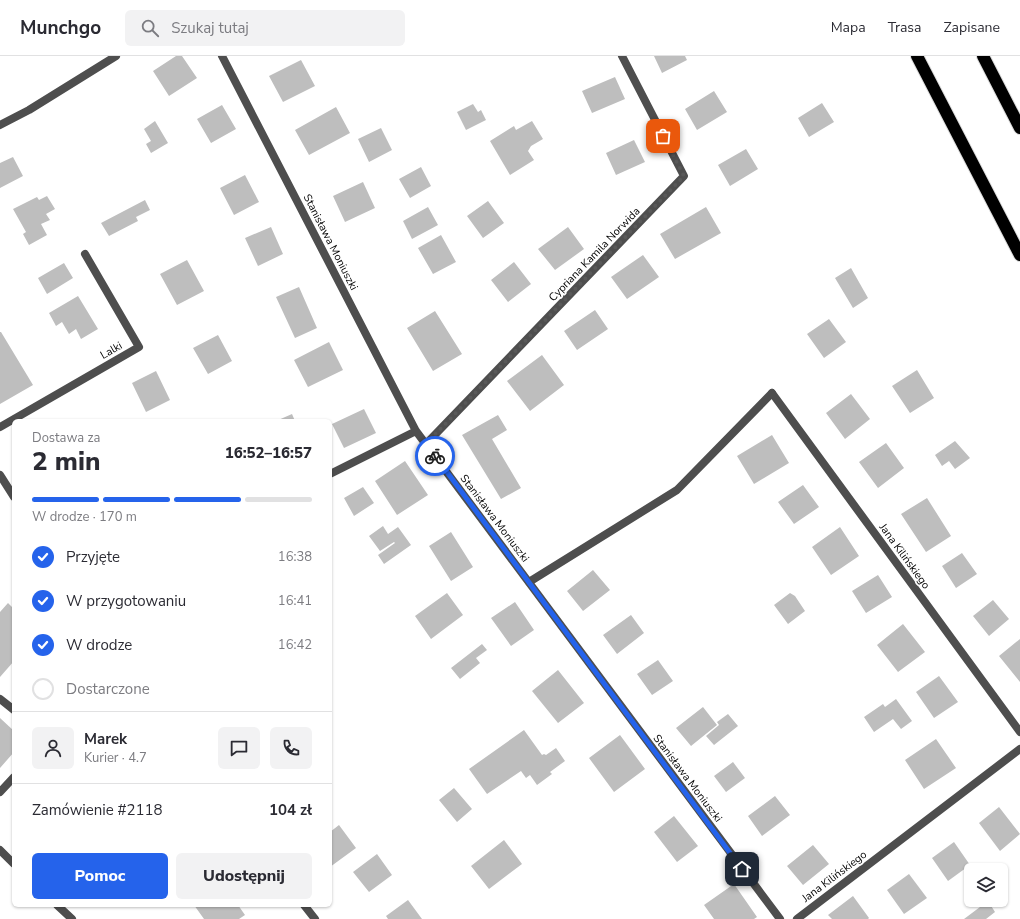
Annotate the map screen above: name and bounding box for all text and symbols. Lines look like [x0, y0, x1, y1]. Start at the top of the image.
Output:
search box [125, 10, 405, 46]
text: Munchgo [20, 15, 101, 41]
icon: search [139, 17, 161, 39]
text: Szukaj tutaj [171, 18, 249, 38]
text: Mapa [831, 18, 866, 37]
text: Trasa [888, 18, 922, 37]
text: Zapisane [944, 18, 1000, 37]
pin [646, 119, 680, 153]
icon: bag [652, 125, 674, 147]
street label: Stanisława Moniuszki [300, 192, 361, 293]
street label: Cypriana Kamila Norwida [545, 204, 643, 305]
street label: Lalki [97, 338, 125, 363]
text: Dostawa za [32, 429, 100, 447]
courier [415, 436, 455, 476]
text: 16:52–16:57 [225, 443, 312, 463]
text: 2 min [32, 444, 100, 479]
icon: bike [424, 445, 446, 467]
street label: Stanisława Moniuszki [457, 471, 533, 565]
text: W drodze · 170 m [32, 508, 137, 526]
street label: Jana Kilińskiego [875, 520, 933, 592]
icon: check [32, 546, 54, 568]
text: Przyjęte [66, 547, 120, 567]
text: 16:38 [278, 548, 312, 566]
icon: check [32, 590, 54, 612]
text: W przygotowaniu [66, 591, 186, 611]
text: 16:41 [278, 592, 312, 610]
icon: check [32, 634, 54, 656]
text: W drodze [66, 635, 132, 655]
text: 16:42 [278, 636, 312, 654]
text: Dostarczone [66, 679, 150, 699]
button: person [32, 727, 74, 769]
button: chat [218, 727, 260, 769]
button: phone [270, 727, 312, 769]
text: Marek [84, 729, 127, 749]
street label: Stanisława Moniuszki [650, 731, 726, 825]
text: Kurier · 4.7 [84, 749, 147, 767]
text: Zamówienie #2118 [32, 800, 163, 820]
text: 104 zł [269, 800, 312, 820]
street label: Jana Kilińskiego [798, 847, 870, 906]
pin [725, 852, 759, 886]
button: Pomoc [32, 853, 168, 899]
button: Udostępnij [176, 853, 312, 899]
icon: home [731, 858, 753, 880]
map controls [964, 863, 1008, 907]
button: layers [964, 863, 1008, 907]

